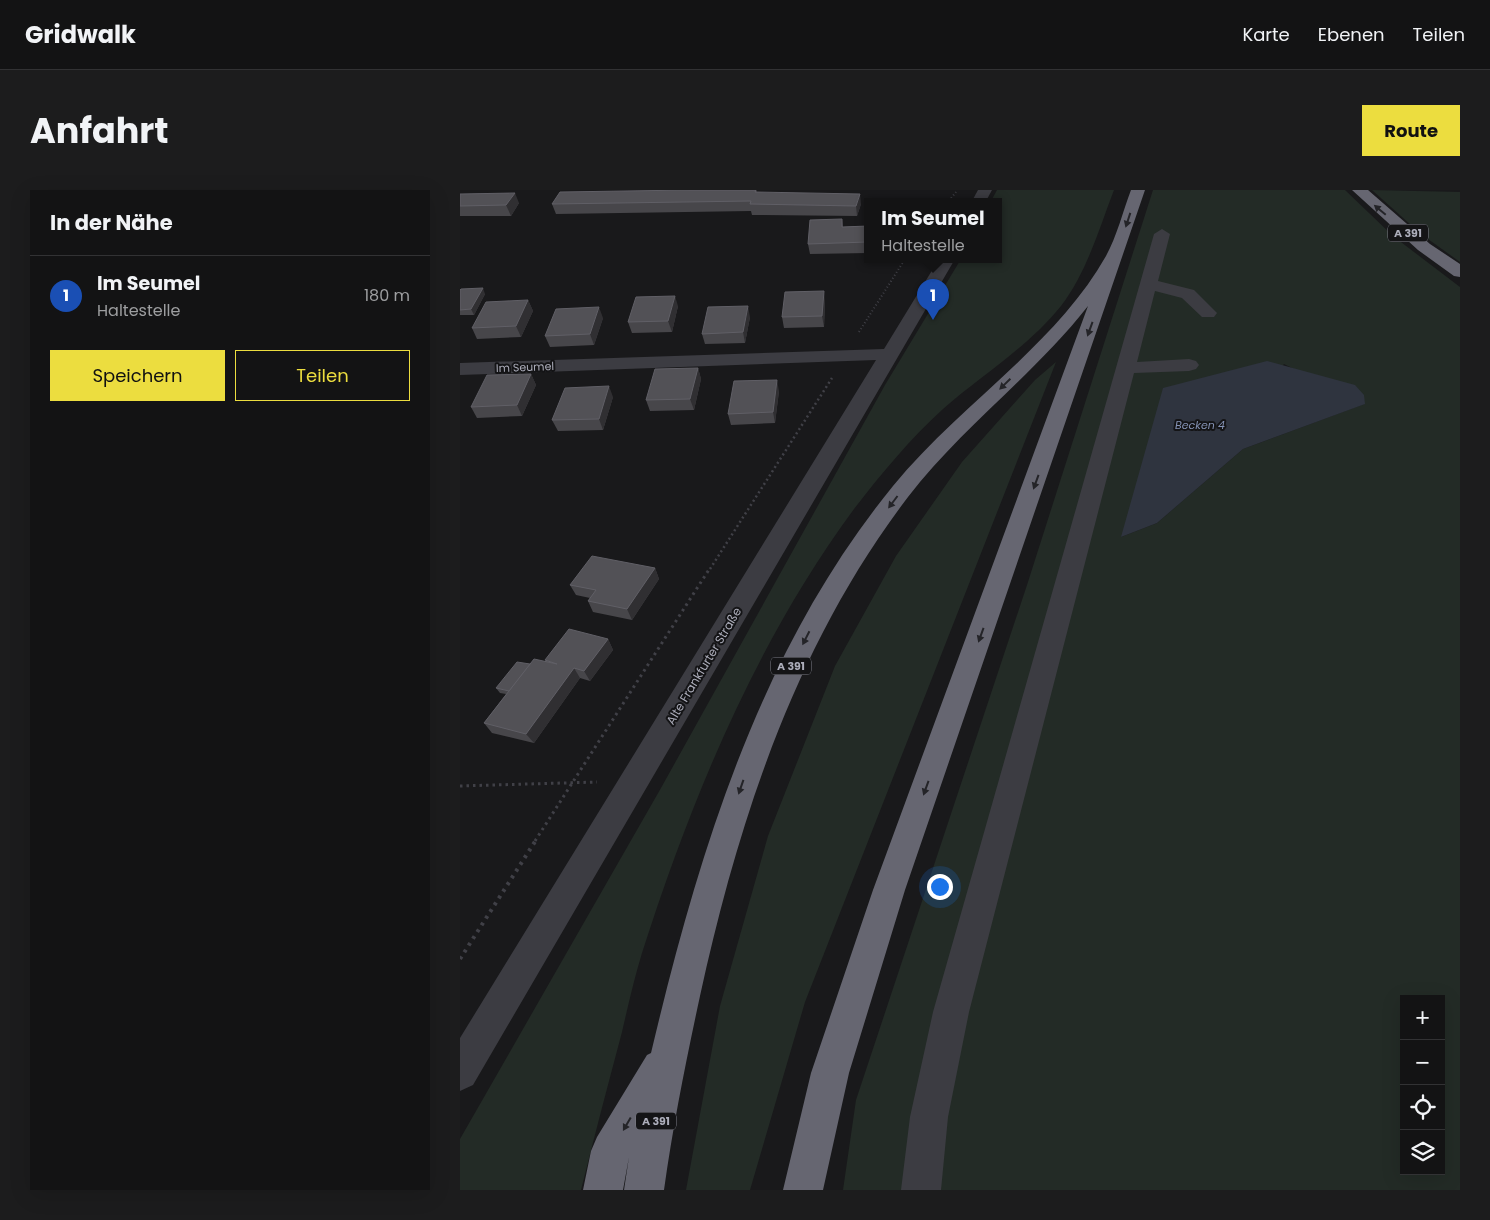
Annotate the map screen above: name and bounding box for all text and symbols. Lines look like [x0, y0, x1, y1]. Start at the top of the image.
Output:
text: Gridwalk [25, 18, 136, 51]
text: Karte [1242, 22, 1290, 47]
text: Ebenen [1318, 22, 1385, 47]
text: Teilen [1413, 22, 1465, 47]
button: Route [1362, 105, 1460, 156]
text: Anfahrt [30, 106, 169, 155]
popup [864, 198, 1002, 263]
text: Im Seumel [881, 205, 985, 232]
one-way arrow [1374, 205, 1387, 216]
text: In der Nähe [50, 208, 173, 237]
one-way arrow [1124, 213, 1132, 228]
road number: A 391 [1388, 224, 1428, 242]
text: Haltestelle [881, 234, 965, 257]
text: Im Seumel [97, 270, 200, 297]
pin: 1 [917, 279, 949, 320]
text: 1 [63, 284, 69, 307]
text: 180 m [364, 284, 410, 307]
text: Haltestelle [97, 299, 180, 322]
one-way arrow [1086, 321, 1093, 336]
button: Speichern [50, 350, 225, 401]
button: Teilen [235, 350, 410, 401]
street label: Im Seumel [496, 358, 554, 376]
one-way arrow [999, 378, 1011, 390]
water label: Becken 4 [1175, 417, 1225, 433]
one-way arrow [1031, 474, 1039, 489]
one-way arrow [888, 495, 898, 509]
street label: Alte Frankfurter Straße [662, 604, 745, 727]
one-way arrow [977, 627, 984, 642]
one-way arrow [802, 631, 810, 645]
road number: A 391 [771, 658, 811, 674]
one-way arrow [737, 780, 745, 795]
one-way arrow [922, 780, 929, 795]
your location [927, 874, 953, 900]
map controls [1400, 995, 1445, 1175]
button: + [1400, 995, 1445, 1040]
button: − [1400, 1040, 1445, 1085]
button: locate [1400, 1085, 1445, 1130]
road number: A 391 [636, 1112, 676, 1129]
one-way arrow [623, 1117, 632, 1130]
button: layers [1400, 1130, 1445, 1175]

